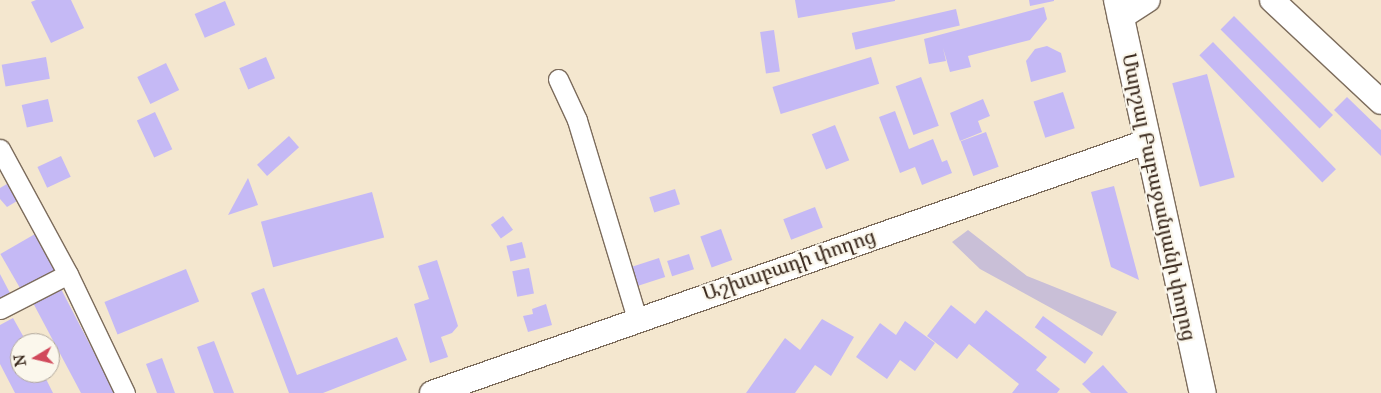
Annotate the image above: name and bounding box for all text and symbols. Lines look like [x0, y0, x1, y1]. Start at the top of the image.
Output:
street label: Մարշալ Բաբաջանյանի փողոց [1117, 51, 1201, 343]
street label: Աշխաբադի փողոց [699, 224, 879, 306]
north arrow [10, 333, 60, 383]
text: N [11, 353, 30, 367]

